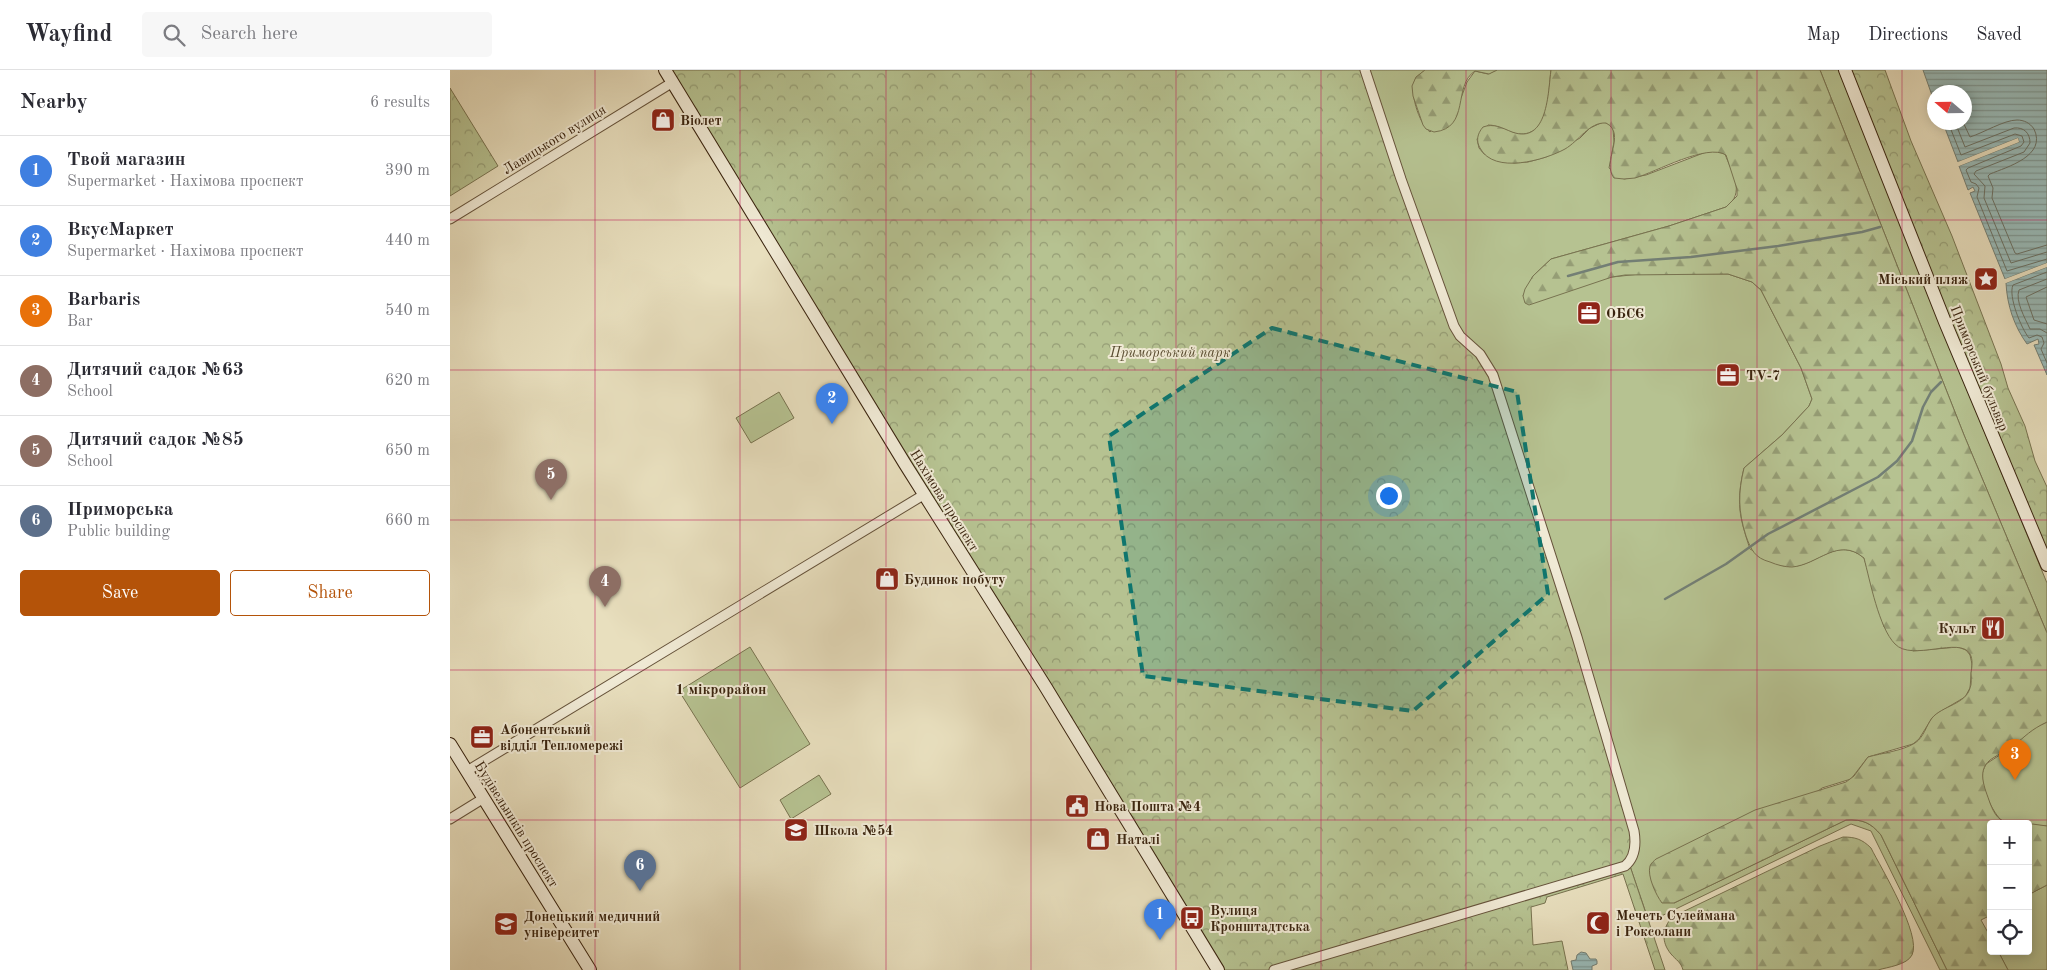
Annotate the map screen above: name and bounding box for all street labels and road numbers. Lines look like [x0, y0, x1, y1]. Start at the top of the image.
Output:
street label: Лавицького вулиця [501, 102, 609, 177]
street label: Приморський бульвар [1947, 304, 2011, 433]
street label: Нахімова проспект [907, 447, 981, 554]
street label: Будівельників проспект [472, 759, 561, 890]

